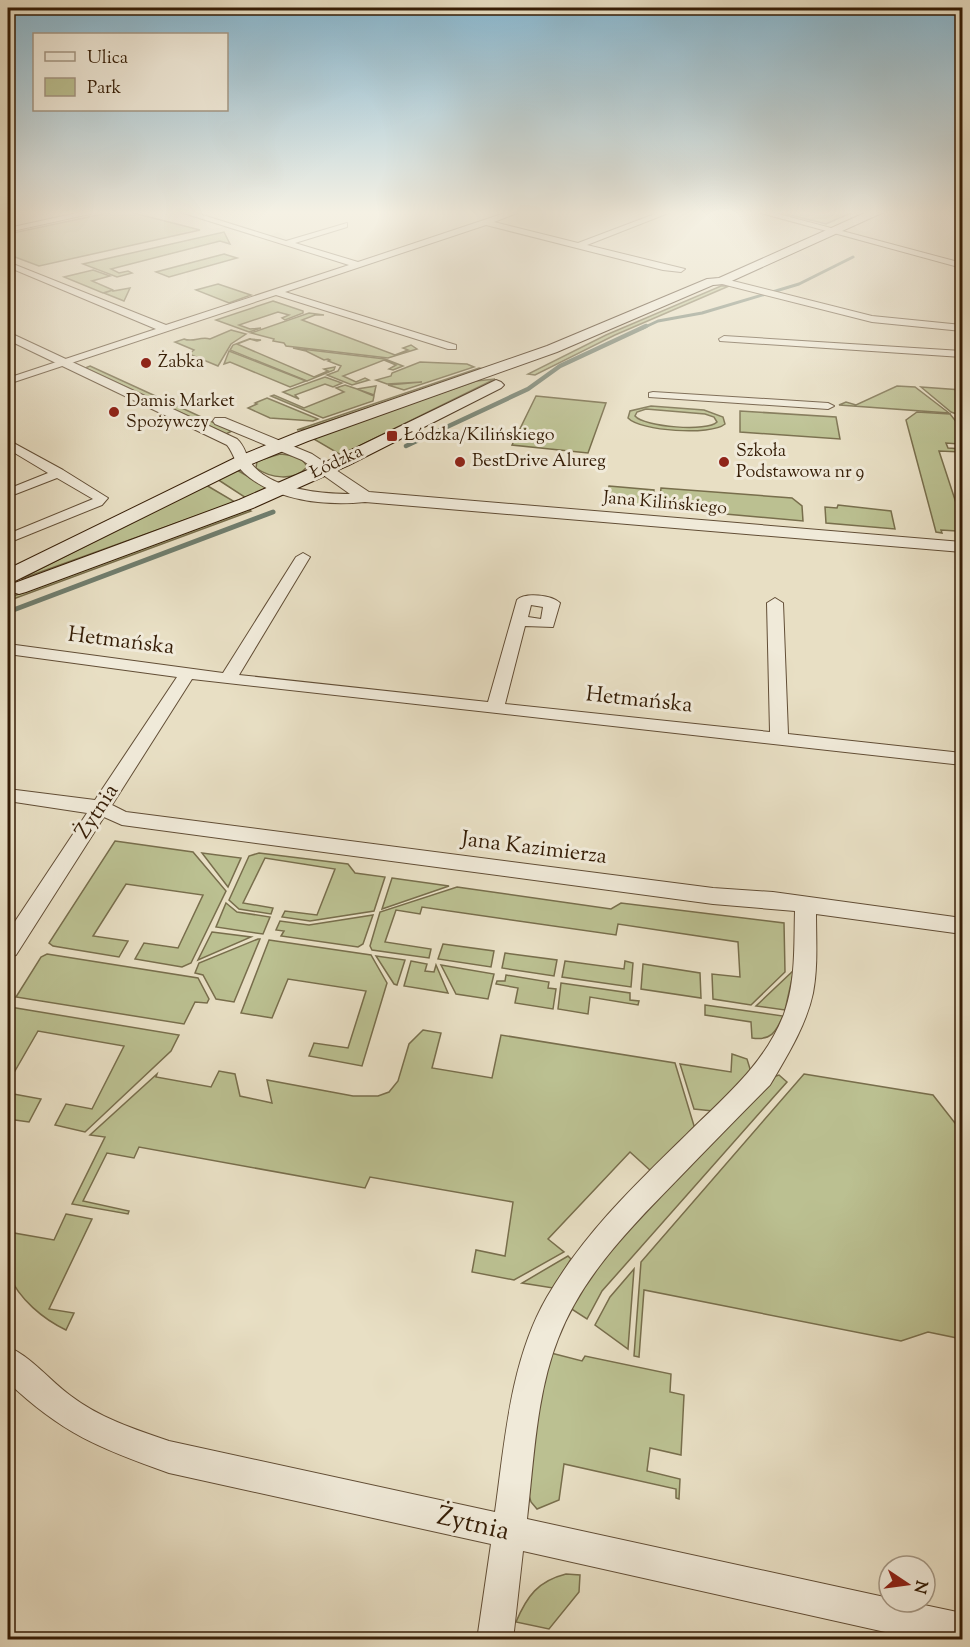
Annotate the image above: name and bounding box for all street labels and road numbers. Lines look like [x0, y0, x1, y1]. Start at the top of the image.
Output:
street label: Łódzka [306, 439, 368, 487]
street label: Jana Kilińskiego [601, 486, 728, 522]
street label: Hetmańska [66, 620, 176, 664]
street label: Hetmańska [584, 679, 694, 723]
street label: Żytnia [68, 778, 128, 846]
street label: Jana Kazimierza [458, 824, 609, 874]
street label: Żytnia [433, 1498, 513, 1552]

